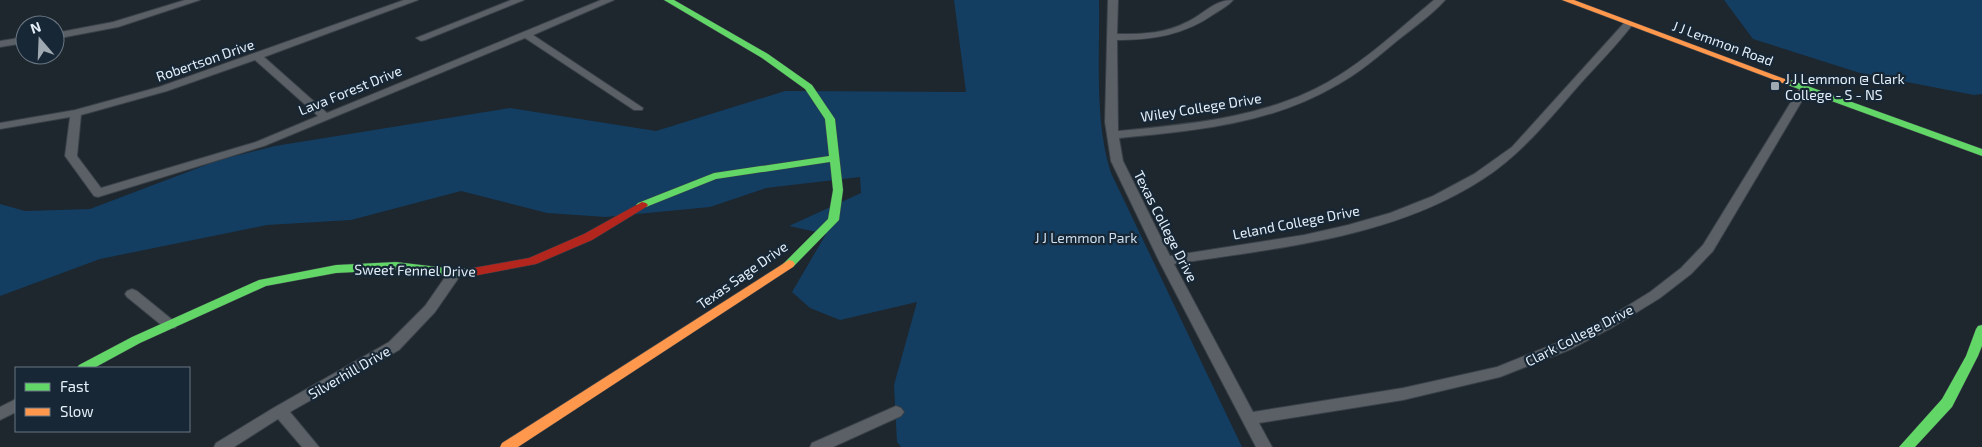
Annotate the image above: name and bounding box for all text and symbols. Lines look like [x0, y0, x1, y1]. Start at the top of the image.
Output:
north arrow [15, 15, 65, 65]
street label: J J Lemmon Road [1670, 17, 1776, 69]
text: N [28, 18, 43, 37]
street label: Robertson Drive [154, 35, 256, 85]
street label: Lava Forest Drive [296, 62, 404, 118]
place label: J J Lemmon @ Clark College - S - NS [1785, 70, 1905, 103]
marker: J J Lemmon @ Clark College - S - NS [1769, 80, 1781, 92]
street label: Wiley College Drive [1139, 89, 1263, 125]
street label: Texas College Drive [1131, 167, 1201, 285]
street label: Leland College Drive [1231, 201, 1361, 243]
park label: J J Lemmon Park [1035, 229, 1137, 246]
street label: Texas Sage Drive [693, 237, 791, 313]
street label: Sweet Fennel Drive [354, 260, 476, 280]
street label: Clark College Drive [1522, 300, 1636, 370]
street label: Silverhill Drive [305, 342, 393, 402]
legend [15, 367, 190, 432]
text: Fast [60, 377, 90, 395]
text: Slow [60, 402, 94, 420]

